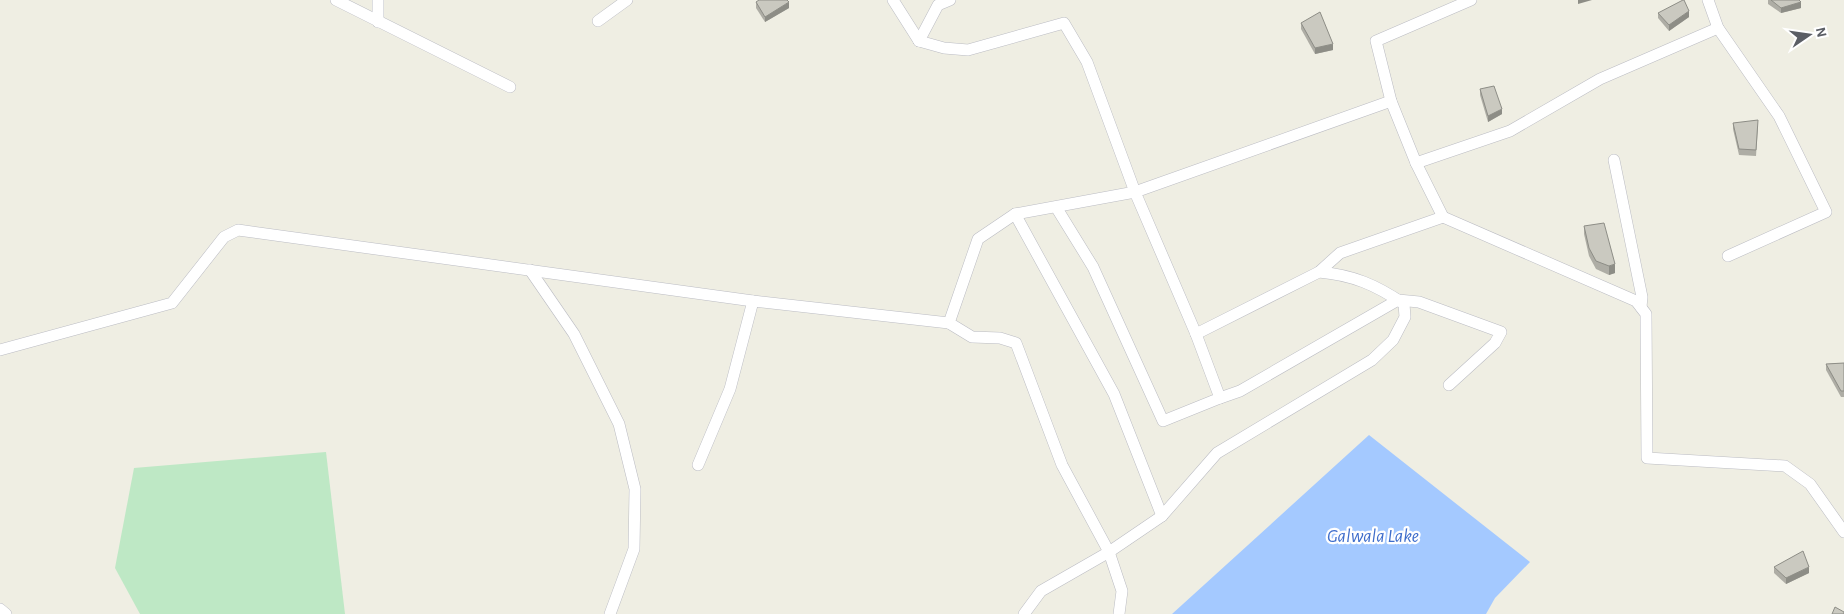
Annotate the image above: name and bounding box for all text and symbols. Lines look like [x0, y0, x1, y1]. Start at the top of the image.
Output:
north arrow [1784, 10, 1834, 60]
text: N [1813, 26, 1829, 39]
water label: Galwala Lake [1327, 527, 1419, 546]

